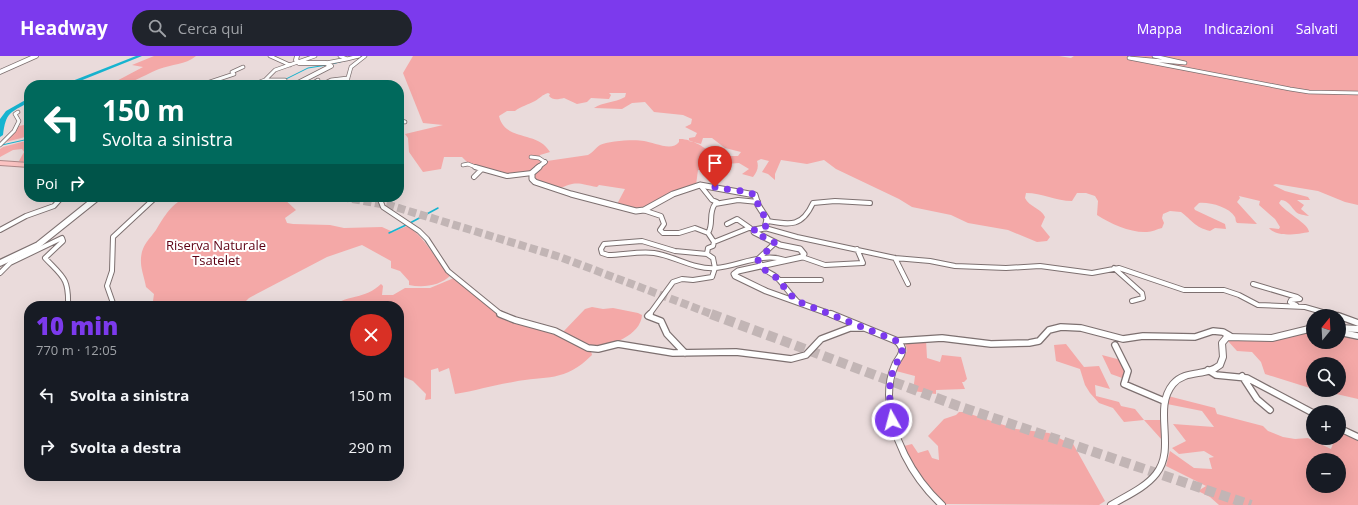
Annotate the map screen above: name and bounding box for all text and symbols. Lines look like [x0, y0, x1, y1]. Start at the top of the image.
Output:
search box [132, 10, 412, 46]
text: Headway [20, 15, 108, 41]
icon: search [146, 17, 168, 39]
text: Cerca qui [178, 18, 243, 38]
text: Mappa [1137, 19, 1182, 38]
text: Indicazioni [1204, 19, 1274, 38]
text: Salvati [1296, 19, 1338, 38]
text: 150 m [102, 91, 185, 129]
icon: left [36, 96, 88, 148]
text: Svolta a sinistra [102, 127, 233, 151]
pin [698, 146, 732, 187]
icon: arrive [704, 152, 726, 174]
icon: right [66, 172, 88, 194]
text: Poi [36, 173, 58, 193]
park label: Riserva Naturale Tsatelet [166, 236, 266, 269]
text: 10 min [36, 309, 118, 342]
north arrow [1306, 309, 1346, 349]
map controls [1306, 309, 1346, 493]
button: close [350, 314, 392, 356]
text: 770 m · 12:05 [36, 341, 117, 359]
button: search [1306, 357, 1346, 397]
icon: left [36, 384, 58, 406]
text: Svolta a sinistra [70, 385, 189, 405]
text: 150 m [348, 385, 392, 405]
position arrow [871, 399, 913, 441]
button: + [1306, 405, 1346, 445]
icon: right [36, 436, 58, 458]
text: Svolta a destra [70, 437, 181, 457]
text: 290 m [348, 437, 392, 457]
button: − [1306, 453, 1346, 493]

